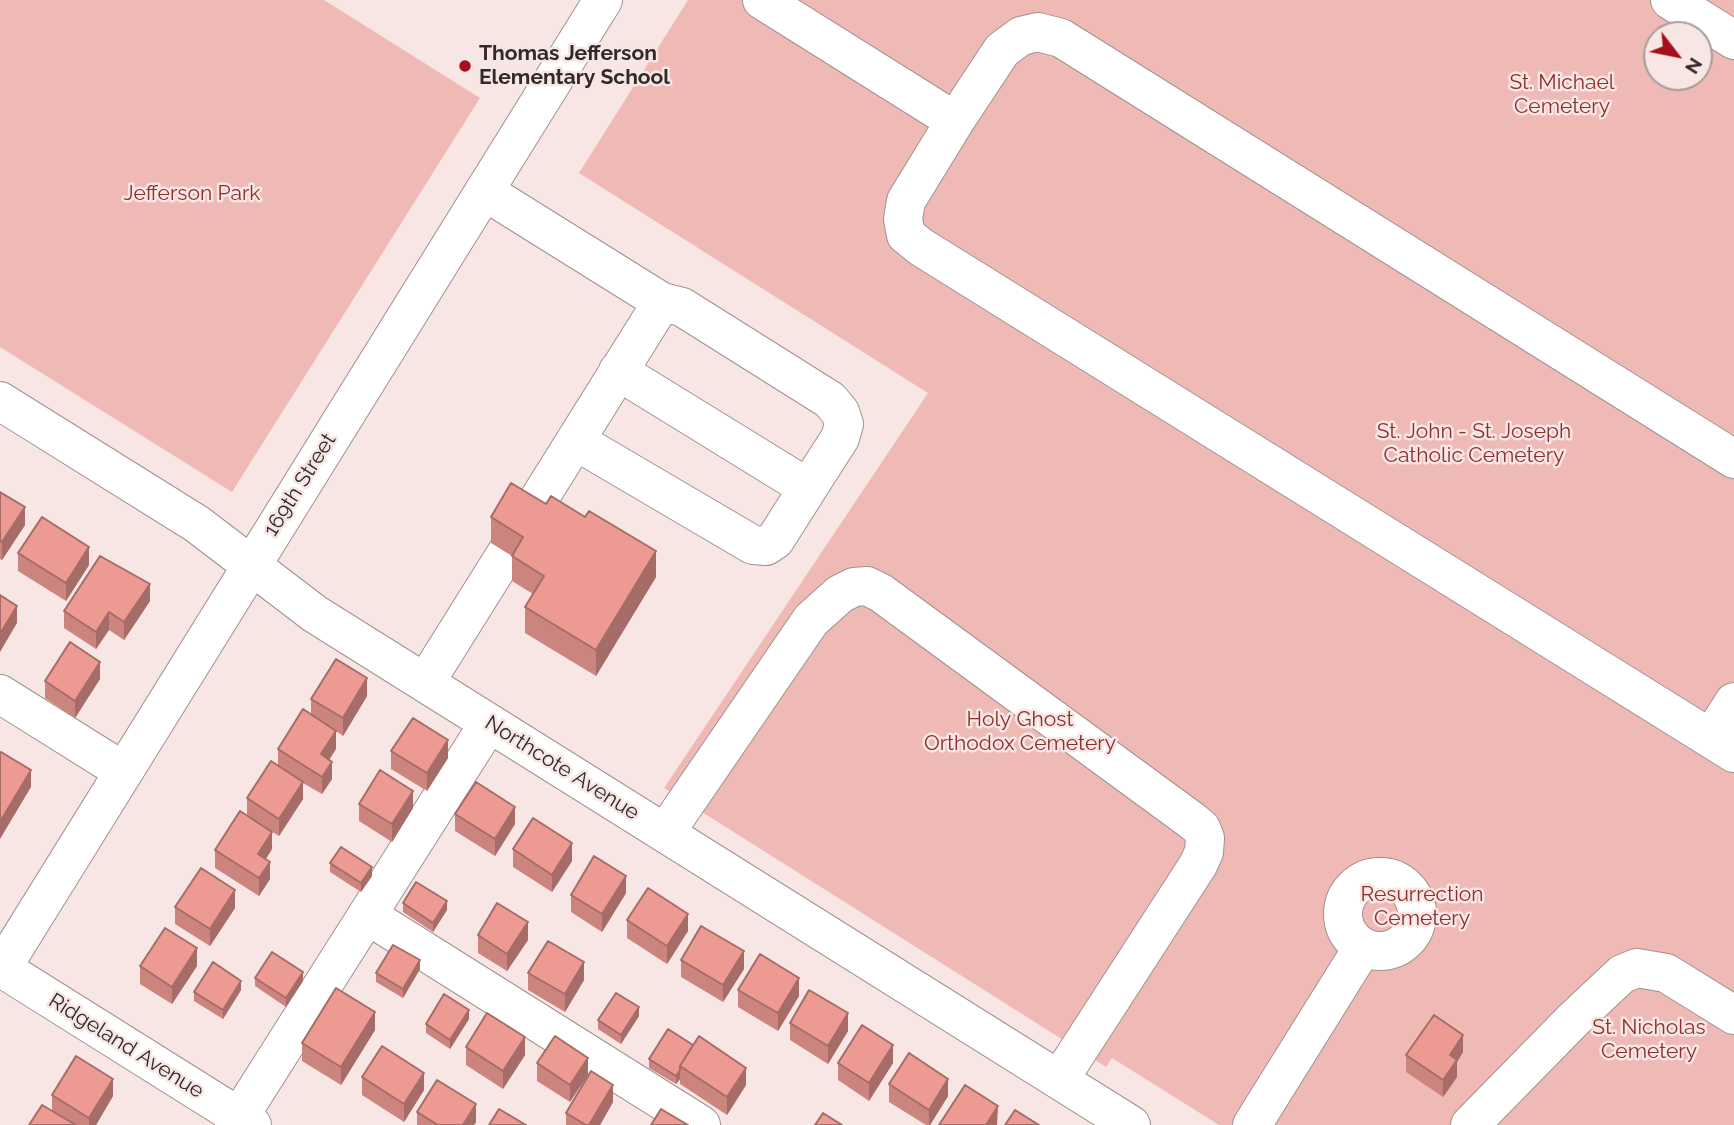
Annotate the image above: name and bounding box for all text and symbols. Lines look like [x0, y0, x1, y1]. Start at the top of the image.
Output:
north arrow [1643, 21, 1713, 91]
place label: Thomas Jefferson Elementary School [479, 41, 670, 91]
text: N [1681, 54, 1707, 78]
marker: Thomas Jefferson Elementary School [457, 58, 473, 74]
park label: St. Michael Cemetery [1509, 70, 1615, 120]
park label: Jefferson Park [124, 181, 260, 207]
park label: St. John - St. Joseph Catholic Cemetery [1377, 419, 1571, 469]
street label: 169th Street [258, 429, 342, 541]
park label: Holy Ghost Orthodox Cemetery [924, 707, 1116, 757]
street label: Northcote Avenue [480, 710, 644, 826]
park label: Resurrection Cemetery [1361, 882, 1483, 932]
street label: Ridgeland Avenue [44, 988, 208, 1104]
park label: St. Nicholas Cemetery [1592, 1015, 1706, 1065]

